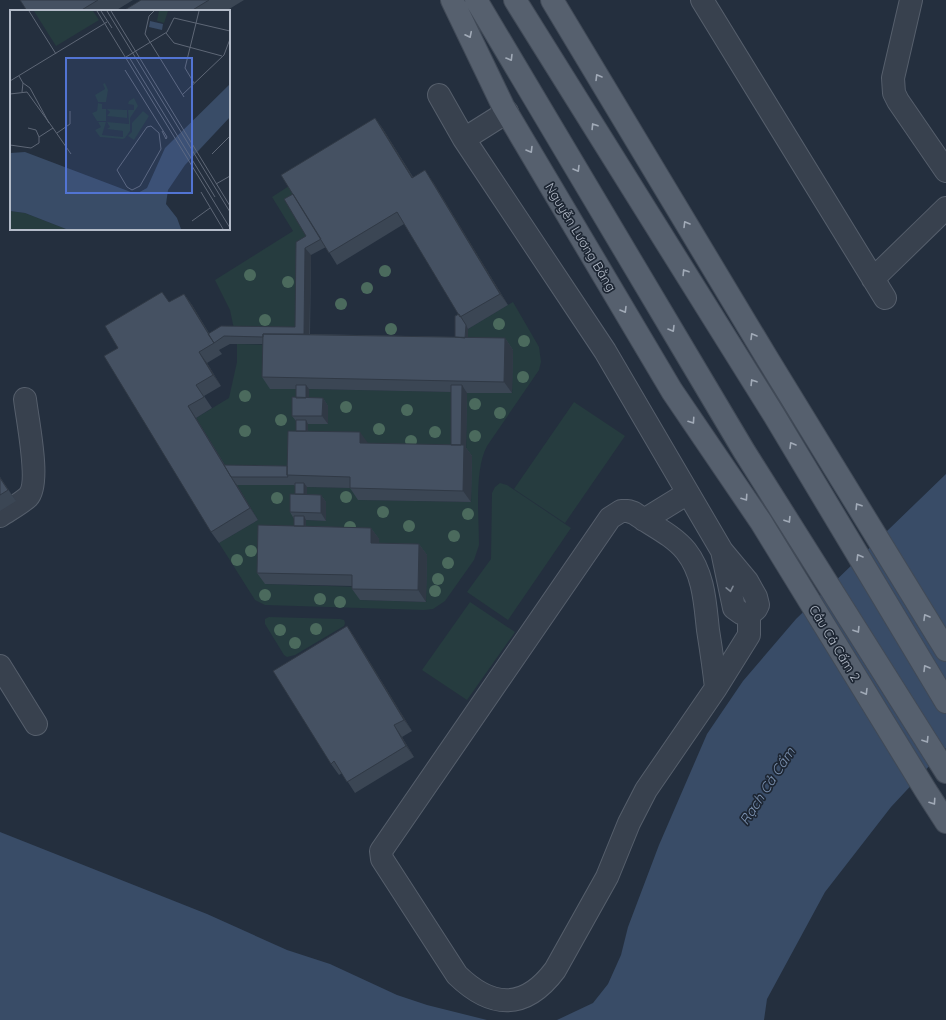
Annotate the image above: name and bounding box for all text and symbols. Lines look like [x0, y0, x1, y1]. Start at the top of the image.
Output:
inset map [10, 10, 230, 230]
one-way arrow [464, 31, 472, 38]
one-way arrow [506, 54, 513, 61]
one-way arrow [595, 74, 603, 81]
one-way arrow [591, 123, 598, 130]
one-way arrow [525, 146, 532, 153]
one-way arrow [572, 165, 579, 172]
street label: Nguyễn Lương Bằng [542, 180, 620, 294]
one-way arrow [684, 221, 691, 228]
one-way arrow [682, 269, 689, 276]
one-way arrow [620, 306, 627, 313]
one-way arrow [667, 325, 674, 332]
one-way arrow [751, 333, 758, 340]
one-way arrow [751, 379, 758, 386]
one-way arrow [687, 417, 695, 424]
one-way arrow [789, 442, 796, 449]
one-way arrow [740, 494, 748, 501]
one-way arrow [855, 503, 863, 510]
one-way arrow [783, 516, 790, 523]
one-way arrow [856, 554, 863, 561]
one-way arrow [726, 586, 734, 592]
street label: Cầu Cả Cấm 2 [806, 602, 864, 684]
one-way arrow [924, 614, 931, 621]
one-way arrow [852, 626, 859, 633]
one-way arrow [923, 665, 931, 672]
one-way arrow [860, 688, 867, 695]
one-way arrow [921, 736, 929, 743]
water label: Rạch Cả Cấm [735, 744, 799, 828]
one-way arrow [928, 798, 935, 805]

